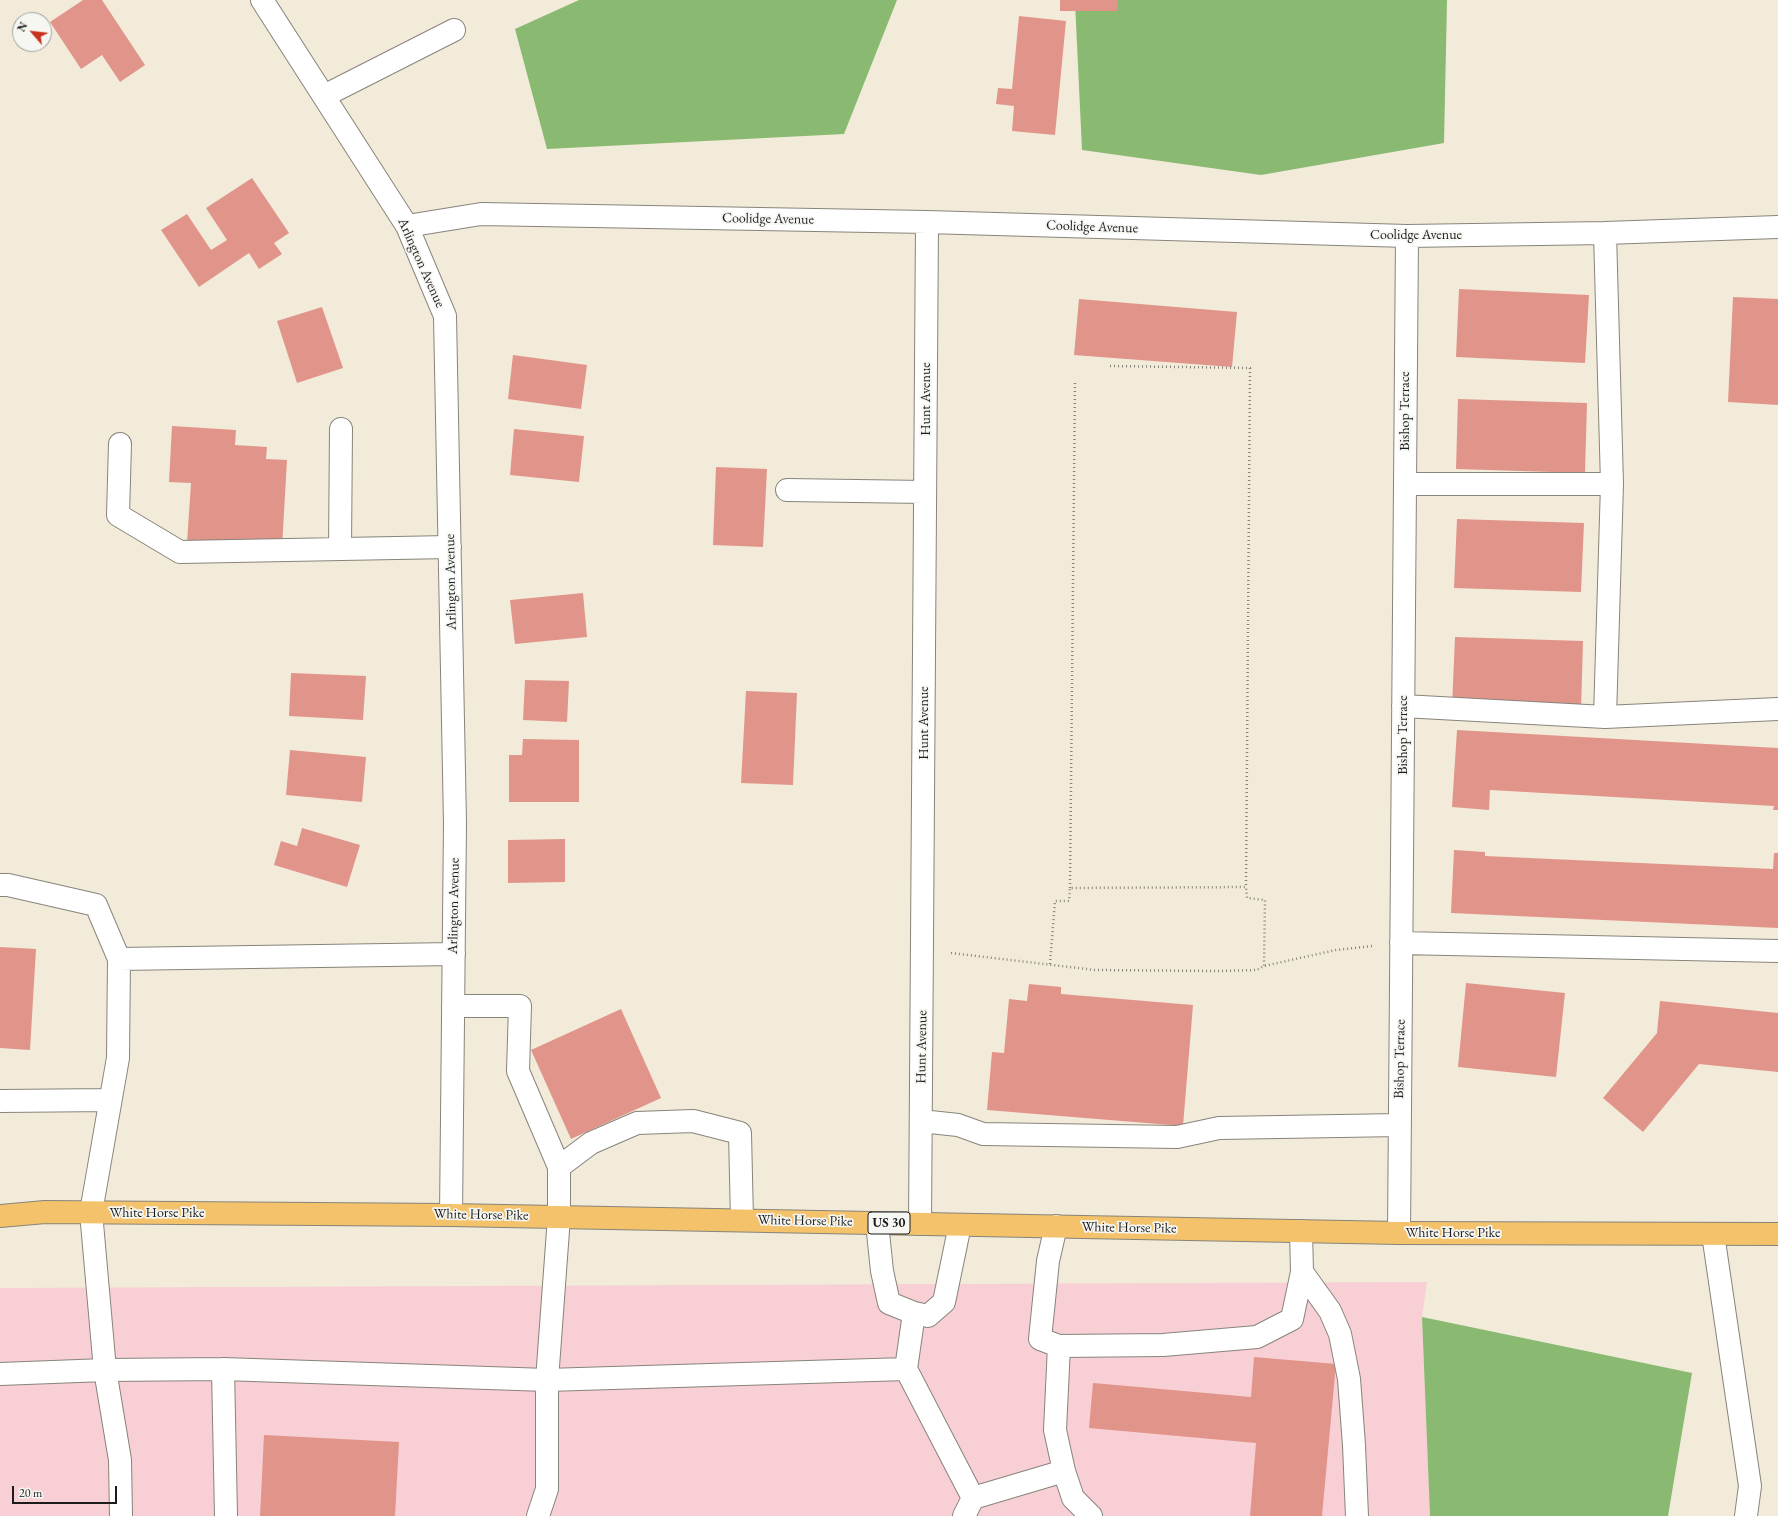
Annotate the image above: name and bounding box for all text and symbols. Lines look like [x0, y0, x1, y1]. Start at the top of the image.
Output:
north arrow [12, 12, 52, 52]
text: N [14, 20, 31, 34]
street label: Coolidge Avenue [722, 210, 814, 228]
street label: Arlington Avenue [394, 216, 448, 310]
street label: Coolidge Avenue [1046, 217, 1138, 237]
street label: Coolidge Avenue [1370, 227, 1462, 243]
street label: Hunt Avenue [918, 362, 934, 436]
street label: Bishop Terrace [1397, 371, 1413, 451]
street label: Arlington Avenue [442, 534, 460, 630]
street label: Hunt Avenue [916, 686, 932, 760]
street label: Bishop Terrace [1395, 695, 1411, 775]
street label: Arlington Avenue [445, 858, 463, 954]
street label: Hunt Avenue [913, 1010, 931, 1084]
street label: Bishop Terrace [1391, 1019, 1409, 1099]
street label: White Horse Pike [109, 1205, 205, 1221]
street label: White Horse Pike [433, 1206, 529, 1224]
street label: White Horse Pike [757, 1212, 853, 1230]
road number: US 30 [868, 1212, 910, 1234]
street label: White Horse Pike [1081, 1219, 1177, 1237]
street label: White Horse Pike [1405, 1225, 1501, 1241]
scale bar [14, 1478, 119, 1504]
text: 20 m [19, 1485, 42, 1501]

